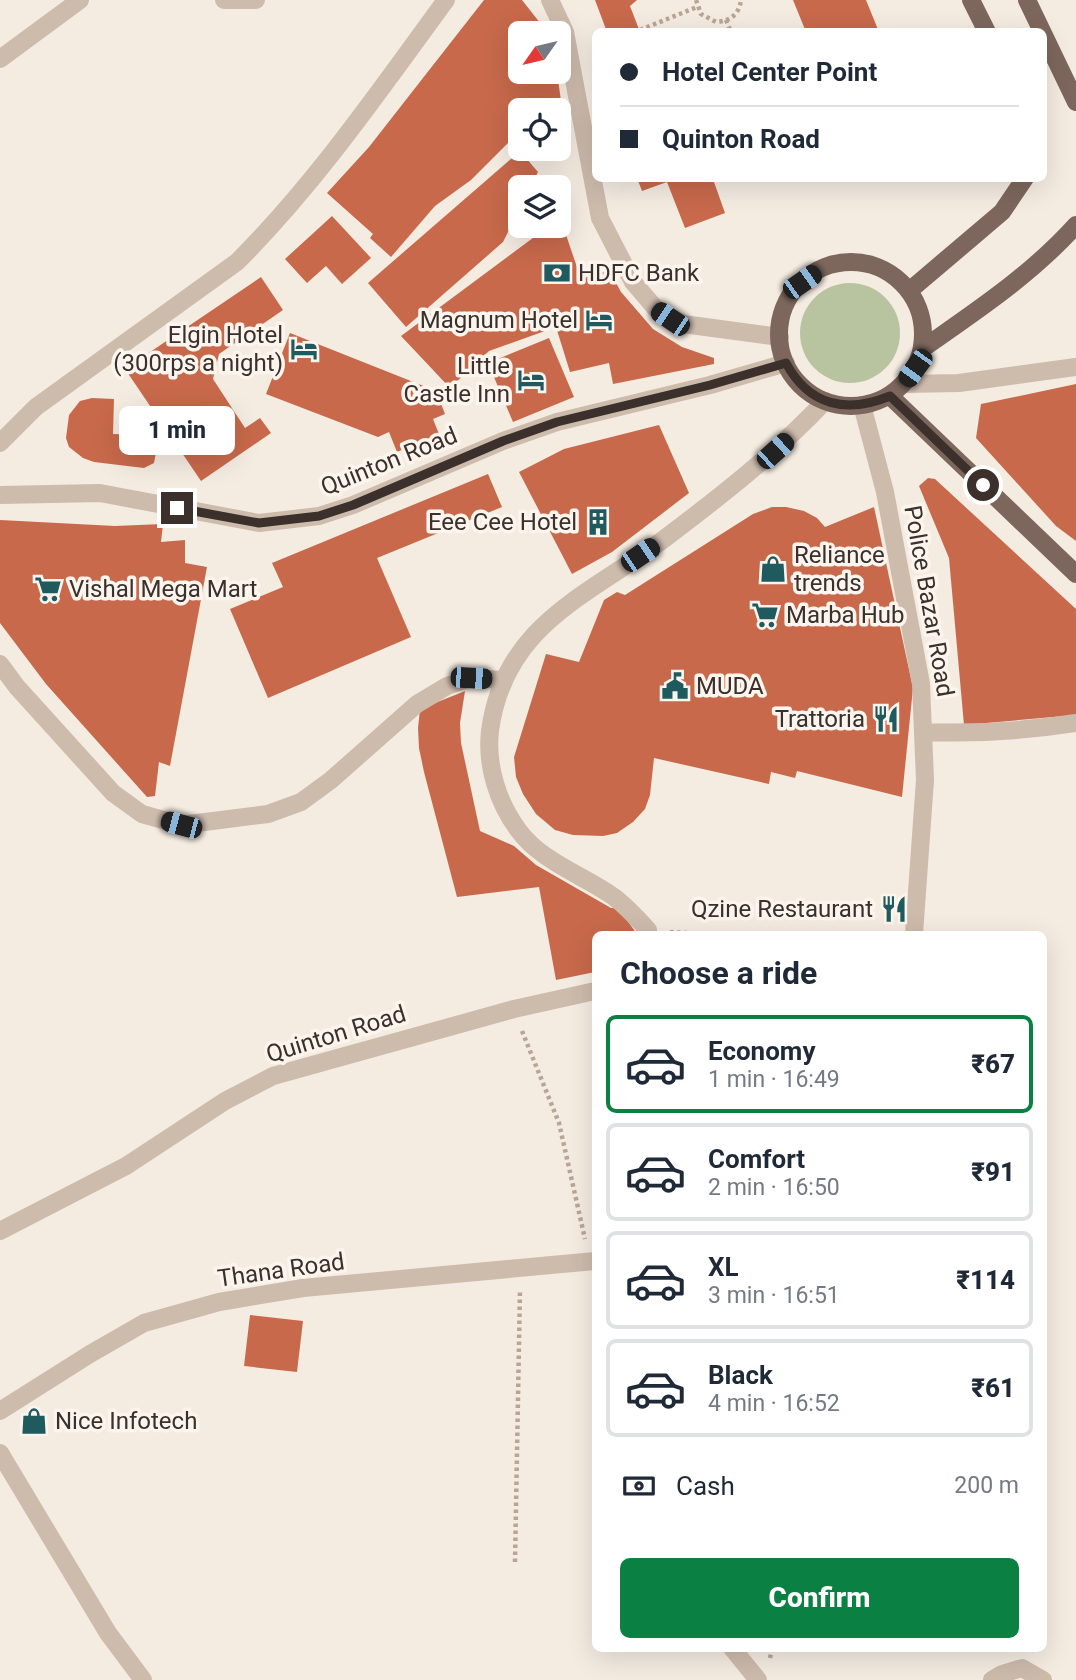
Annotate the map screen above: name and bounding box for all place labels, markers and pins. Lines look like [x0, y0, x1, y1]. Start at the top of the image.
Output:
bank icon: HDFC Bank [542, 258, 572, 288]
place label: HDFC Bank [578, 259, 700, 287]
hotel icon: Magnum Hotel [584, 305, 614, 335]
place label: Magnum Hotel [420, 306, 578, 334]
place label: Elgin Hotel (300rps a night) [113, 321, 283, 377]
hotel icon: Elgin Hotel (300rps a night) [289, 334, 319, 364]
place label: Little Castle Inn [404, 352, 510, 408]
hotel icon: Little Castle Inn [516, 365, 546, 395]
building icon: Eee Cee Hotel [583, 507, 613, 537]
place label: Eee Cee Hotel [428, 508, 577, 536]
place label: Reliance trends [794, 541, 885, 597]
shop icon: Reliance trends [758, 554, 788, 584]
supermarket icon: Vishal Mega Mart [33, 574, 63, 604]
place label: Vishal Mega Mart [69, 575, 257, 603]
supermarket icon: Marba Hub [750, 600, 780, 630]
place label: Marba Hub [786, 601, 904, 629]
public building icon: MUDA [660, 671, 690, 701]
place label: MUDA [696, 672, 764, 700]
restaurant icon: Trattoria [871, 704, 901, 734]
place label: Trattoria [775, 705, 865, 733]
restaurant icon: Qzine Restaurant [879, 894, 909, 924]
place label: Qzine Restaurant [691, 895, 873, 923]
shop icon: Nice Infotech [19, 1406, 49, 1436]
place label: Nice Infotech [55, 1407, 197, 1435]

